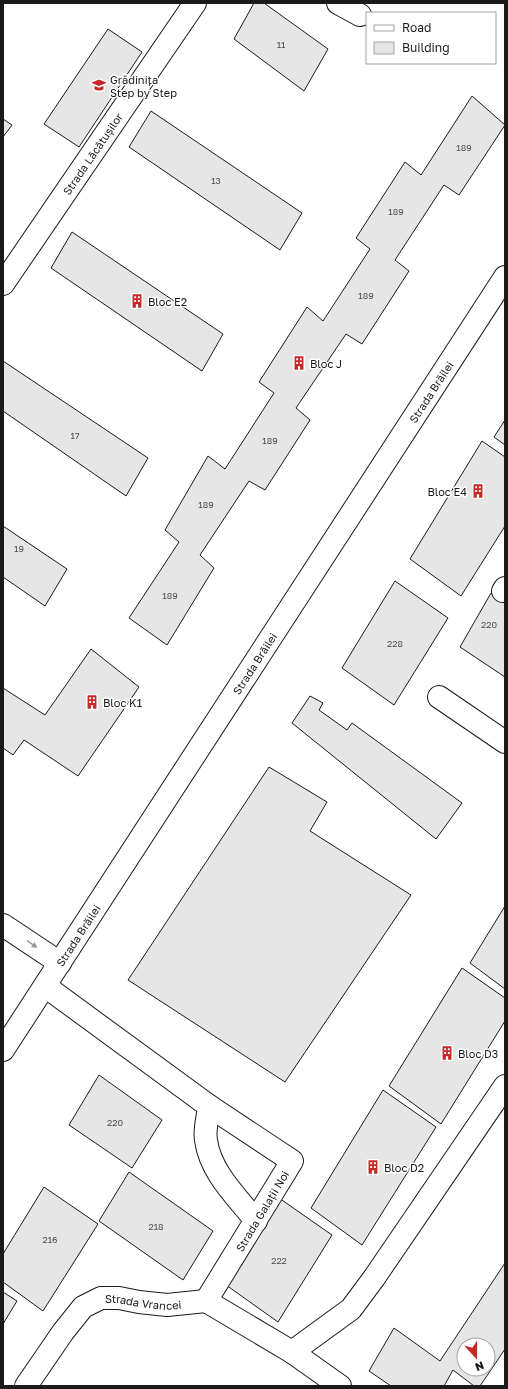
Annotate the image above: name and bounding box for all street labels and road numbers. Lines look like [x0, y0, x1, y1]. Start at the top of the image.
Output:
street label: Strada Lăcătușilor [60, 110, 125, 197]
street label: Strada Brăilei [406, 358, 455, 425]
street label: Strada Brăilei [229, 630, 279, 697]
street label: Strada Brăilei [53, 902, 102, 968]
street label: Strada Galații Noi [233, 1168, 292, 1254]
street label: Strada Vrancei [105, 1292, 182, 1312]

